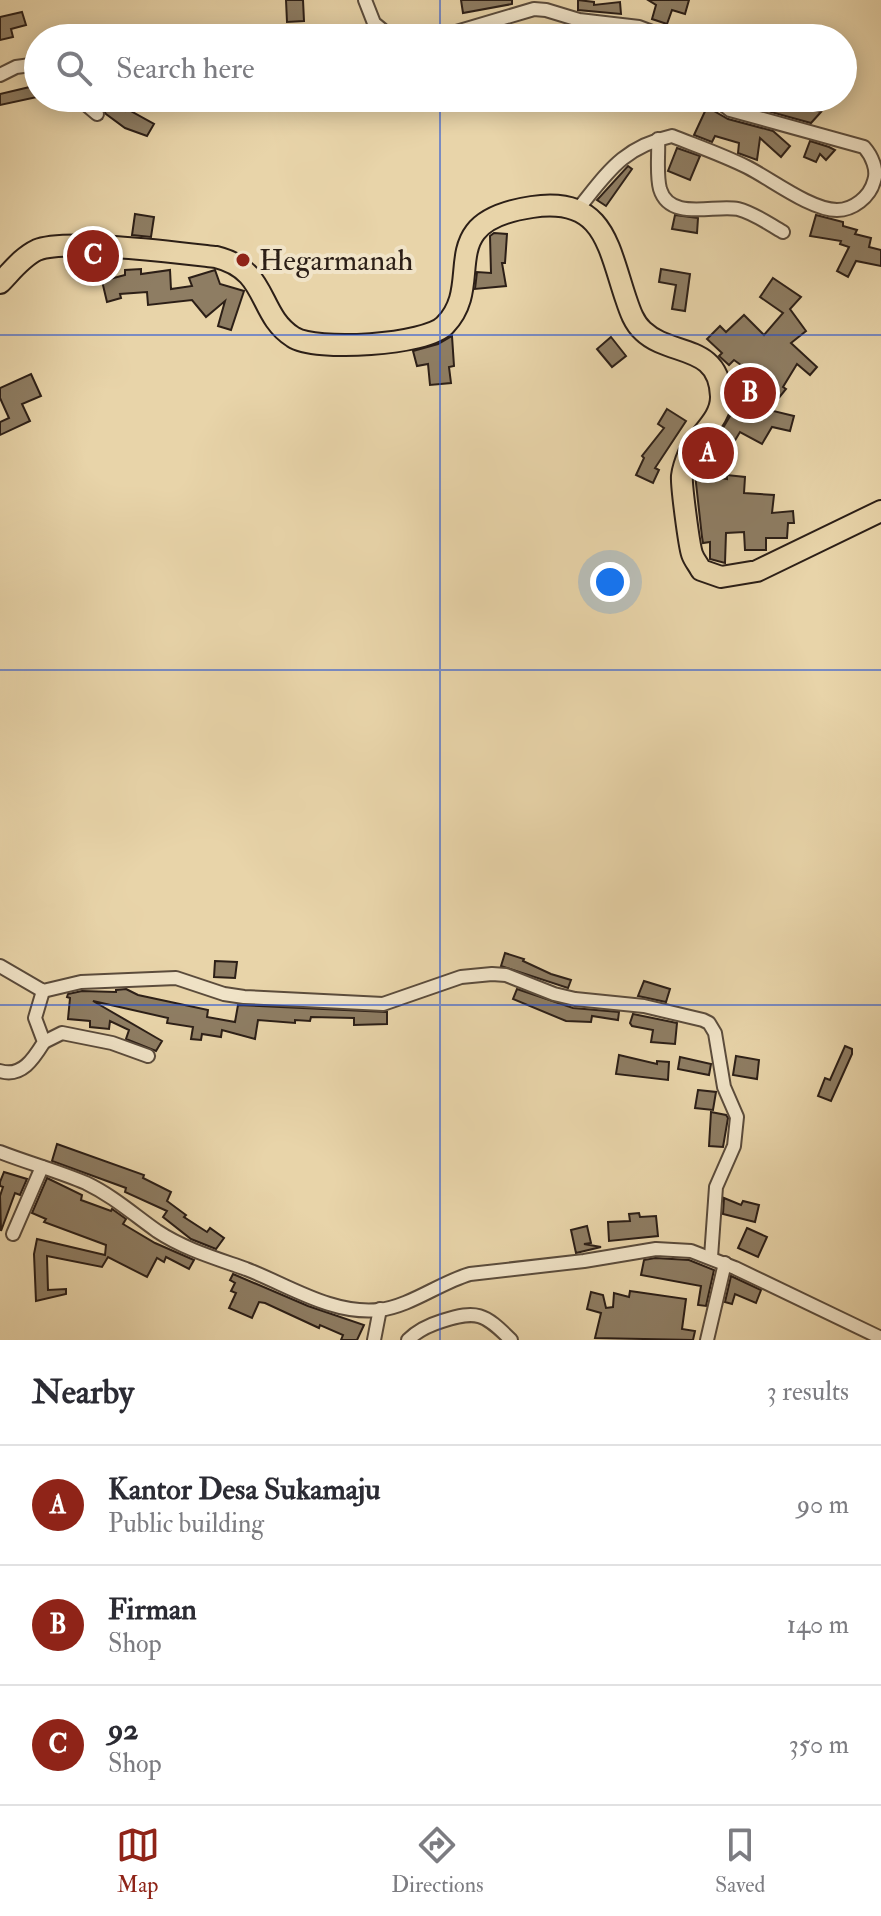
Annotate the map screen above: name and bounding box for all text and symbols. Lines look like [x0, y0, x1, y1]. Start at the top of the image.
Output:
search box [24, 24, 857, 112]
icon: search [52, 46, 96, 90]
text: Search here [116, 50, 255, 87]
pin: C [67, 226, 119, 286]
place label: Hegarmanah [259, 242, 413, 279]
marker: Hegarmanah [234, 251, 252, 269]
pin: B [724, 363, 776, 423]
pin: A [682, 423, 734, 483]
your location [590, 562, 630, 602]
text: Nearby [32, 1371, 134, 1414]
text: 3 results [767, 1376, 849, 1408]
text: Kantor Desa Sukamaju [108, 1471, 381, 1508]
text: A [50, 1489, 66, 1521]
text: 90 m [797, 1489, 849, 1521]
text: Public building [108, 1508, 264, 1540]
text: Firman [108, 1591, 197, 1628]
text: B [49, 1609, 67, 1641]
text: 140 m [787, 1609, 849, 1641]
text: Shop [108, 1628, 162, 1660]
text: 92 [108, 1711, 139, 1748]
text: C [48, 1729, 68, 1761]
text: 350 m [789, 1729, 849, 1761]
text: Shop [108, 1748, 162, 1780]
tab: Map [116, 1823, 160, 1899]
tab: Directions [391, 1823, 484, 1899]
tab: Saved [715, 1823, 765, 1899]

